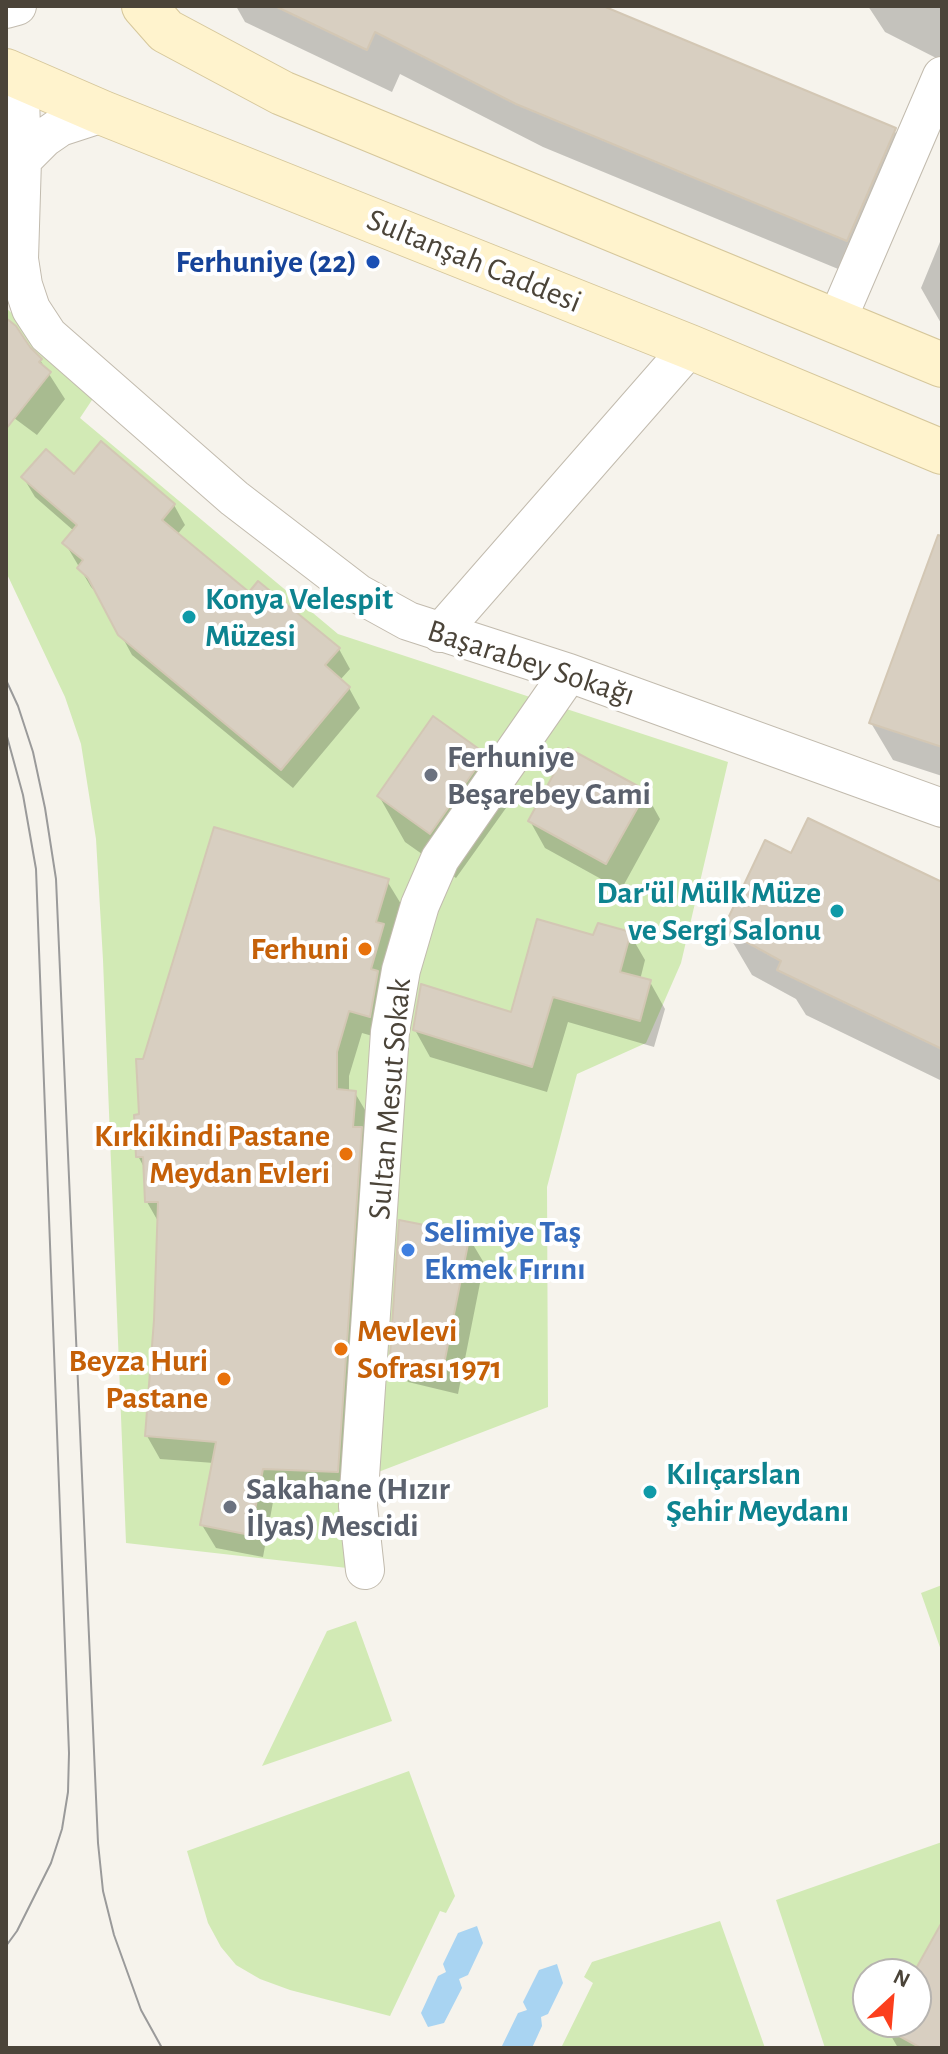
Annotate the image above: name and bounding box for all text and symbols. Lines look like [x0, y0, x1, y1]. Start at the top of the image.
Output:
street label: Sultanşah Caddesi [361, 201, 587, 321]
place label: Ferhuniye (22) [175, 243, 357, 281]
marker: Ferhuniye (22) [364, 253, 382, 271]
place label: Konya Velespit Müzesi [205, 580, 393, 655]
marker: Konya Velespit Müzesi [180, 608, 198, 626]
street label: Başarabey Sokağı [423, 611, 639, 715]
place label: Ferhuniye Beşarebey Cami [447, 738, 651, 813]
marker: Ferhuniye Beşarebey Cami [422, 766, 440, 784]
place label: Dar'ül Mülk Müze ve Sergi Salonu [596, 874, 821, 949]
marker: Dar'ül Mülk Müze ve Sergi Salonu [828, 902, 846, 920]
place label: Ferhuni [250, 930, 349, 968]
marker: Ferhuni [356, 940, 374, 958]
street label: Sultan Mesut Sokak [360, 977, 420, 1221]
place label: Kırkikindi Pastane Meydan Evleri [94, 1117, 330, 1192]
marker: Kırkikindi Pastane Meydan Evleri [337, 1145, 355, 1163]
place label: Selimiye Taş Ekmek Fırını [424, 1213, 586, 1288]
marker: Selimiye Taş Ekmek Fırını [399, 1241, 417, 1259]
place label: Mevlevi Sofrası 1971 [357, 1312, 502, 1387]
marker: Mevlevi Sofrası 1971 [332, 1340, 350, 1358]
place label: Beyza Huri Pastane [69, 1342, 208, 1417]
marker: Beyza Huri Pastane [215, 1370, 233, 1388]
place label: Kılıçarslan Şehir Meydanı [666, 1455, 849, 1530]
place label: Sakahane (Hızır İlyas) Mescidi [246, 1470, 450, 1545]
marker: Kılıçarslan Şehir Meydanı [641, 1483, 659, 1501]
marker: Sakahane (Hızır İlyas) Mescidi [221, 1498, 239, 1516]
north arrow [852, 1958, 932, 2038]
text: N [890, 1965, 913, 1991]

